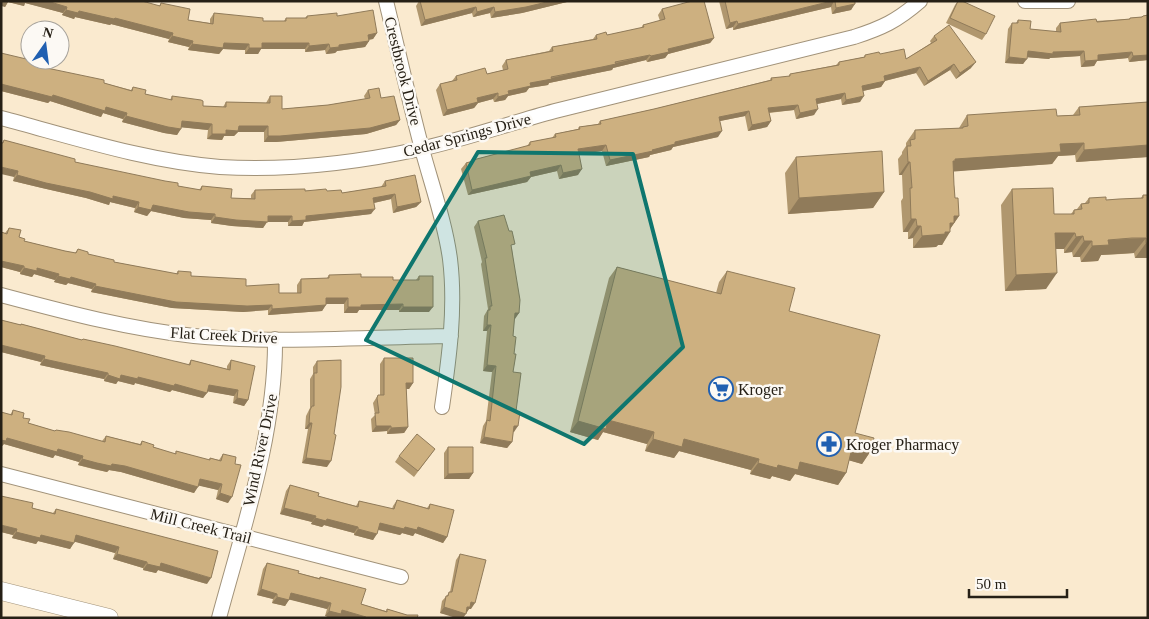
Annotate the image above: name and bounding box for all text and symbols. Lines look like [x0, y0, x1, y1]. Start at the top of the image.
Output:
street label: Crestbrook Drive [381, 15, 425, 127]
north arrow [20, 20, 70, 70]
text: N [41, 24, 55, 41]
street label: Cedar Springs Drive [401, 110, 533, 161]
street label: Flat Creek Drive [170, 324, 278, 346]
supermarket icon: Kroger [708, 376, 734, 402]
place label: Kroger [738, 381, 784, 399]
street label: Wind River Drive [240, 392, 280, 508]
pharmacy icon: Kroger Pharmacy [816, 431, 842, 457]
place label: Kroger Pharmacy [846, 436, 959, 454]
street label: Mill Creek Trail [148, 505, 254, 547]
scale bar [969, 566, 1066, 598]
text: 50 m [976, 576, 1007, 592]

